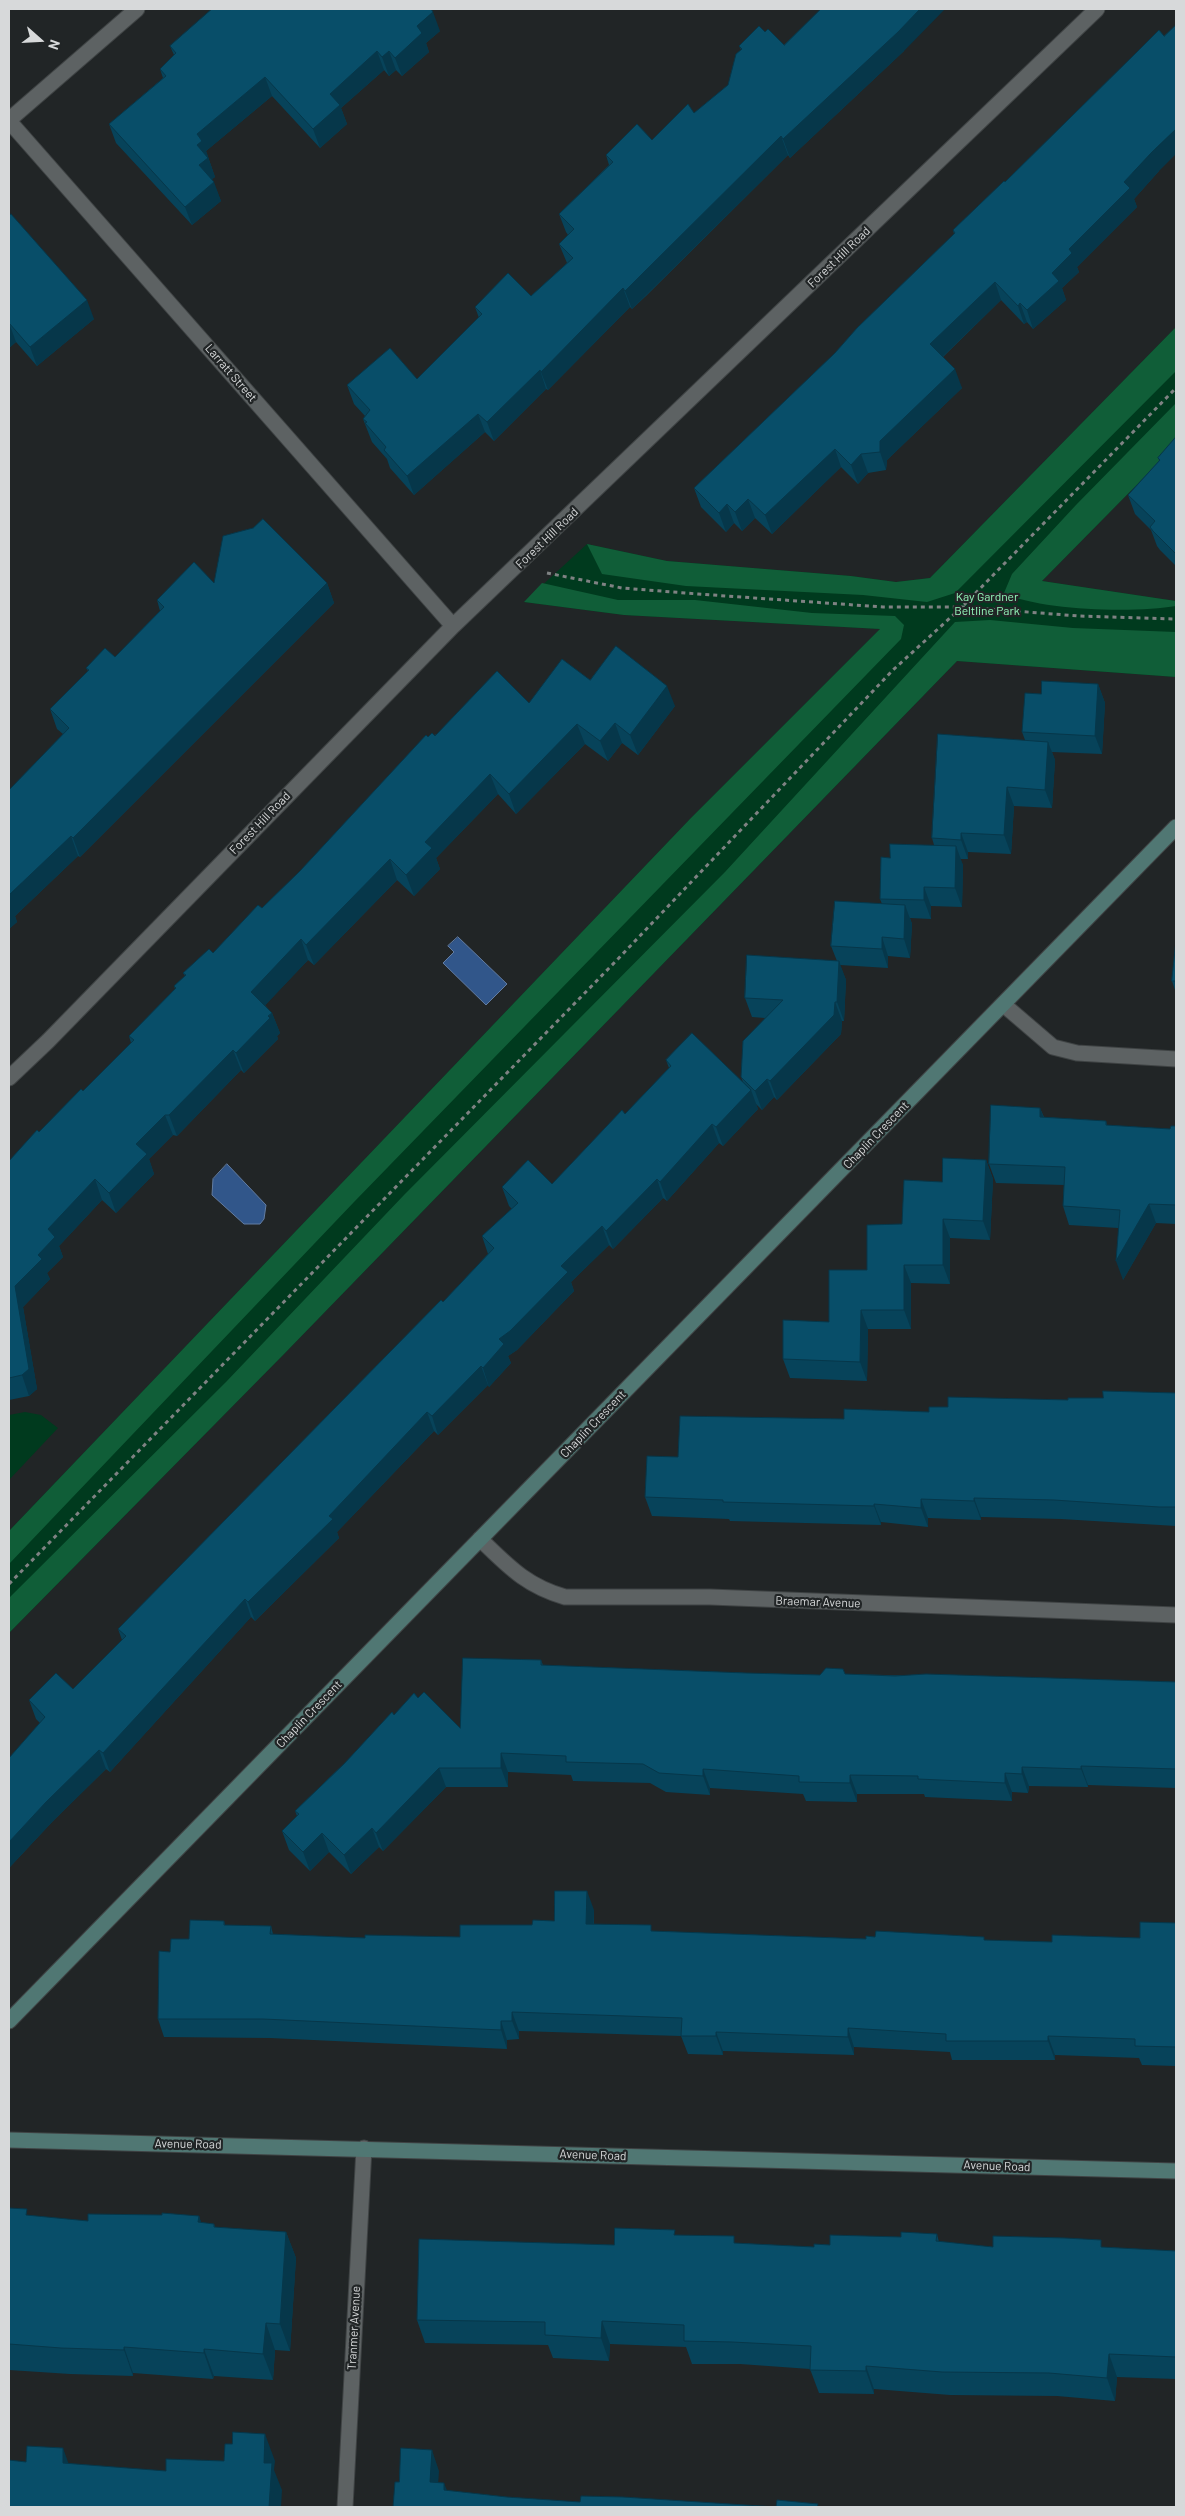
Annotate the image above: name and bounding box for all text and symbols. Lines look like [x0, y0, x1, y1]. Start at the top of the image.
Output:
north arrow [15, 15, 65, 65]
text: N [45, 38, 64, 52]
street label: Forest Hill Road [805, 224, 873, 290]
street label: Larratt Street [202, 341, 260, 405]
street label: Forest Hill Road [513, 505, 581, 571]
park label: Kay Gardner Beltline Park [954, 590, 1020, 618]
street label: Forest Hill Road [227, 789, 293, 857]
street label: Chaplin Crescent [840, 1098, 912, 1172]
street label: Chaplin Crescent [557, 1387, 629, 1461]
street label: Braemar Avenue [775, 1593, 861, 1611]
street label: Chaplin Crescent [273, 1677, 345, 1751]
street label: Avenue Road [154, 2136, 222, 2152]
street label: Avenue Road [559, 2147, 627, 2163]
street label: Avenue Road [963, 2158, 1031, 2174]
street label: Tranmer Avenue [345, 2286, 363, 2370]

